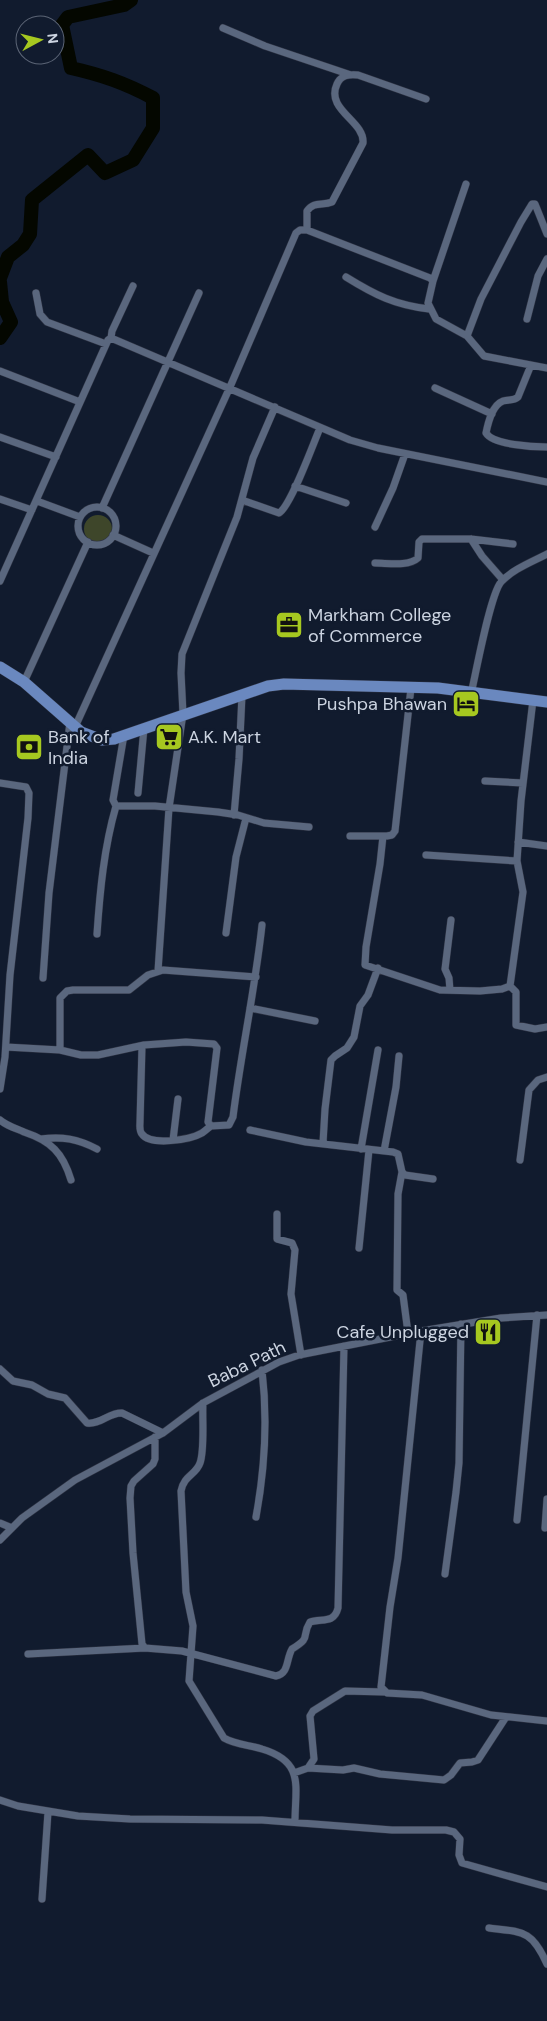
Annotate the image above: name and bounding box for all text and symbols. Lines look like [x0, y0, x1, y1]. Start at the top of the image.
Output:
north arrow [15, 15, 65, 65]
text: N [43, 32, 62, 45]
place label: Markham College of Commerce [308, 603, 451, 648]
office icon: Markham College of Commerce [274, 610, 304, 640]
hotel icon: Pushpa Bhawan [451, 689, 481, 719]
place label: Pushpa Bhawan [317, 692, 447, 716]
supermarket icon: A.K. Mart [154, 722, 184, 752]
place label: Bank of India [48, 725, 110, 770]
place label: A.K. Mart [188, 725, 261, 749]
bank icon: Bank of India [14, 732, 44, 762]
restaurant icon: Cafe Unplugged [473, 1317, 503, 1347]
place label: Cafe Unplugged [337, 1320, 469, 1344]
street label: Baba Path [204, 1335, 290, 1393]

